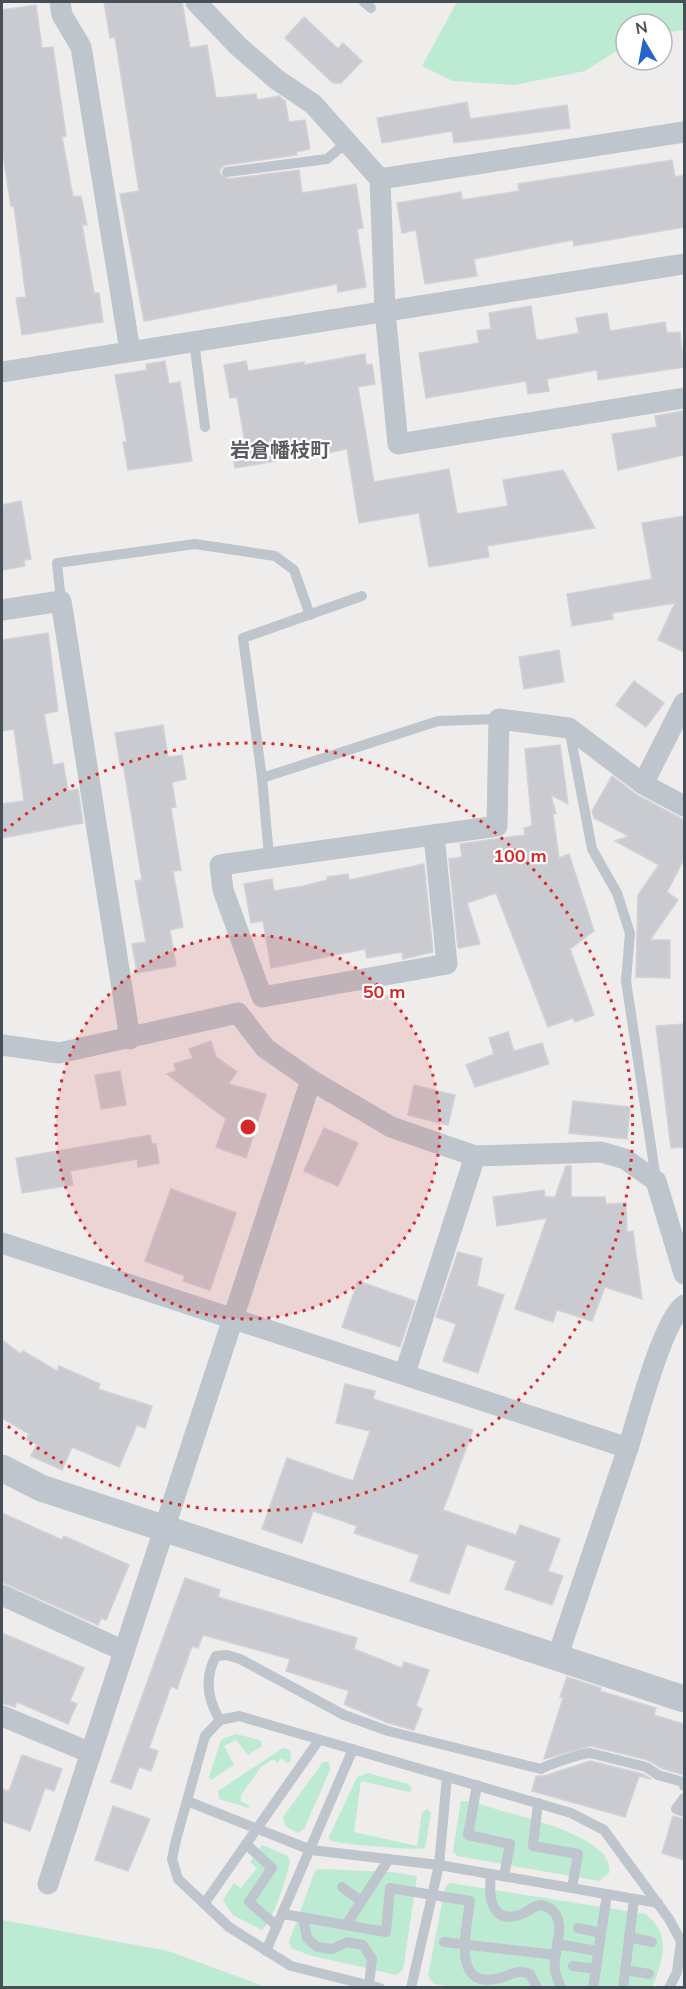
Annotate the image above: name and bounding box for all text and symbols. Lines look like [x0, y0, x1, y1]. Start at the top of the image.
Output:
north arrow [614, 12, 674, 72]
text: N [634, 16, 649, 38]
district label: 岩倉幡枝町 [230, 437, 330, 462]
text: 100 m [493, 844, 547, 867]
text: 50 m [363, 980, 405, 1003]
centre of rings [238, 1117, 258, 1137]

